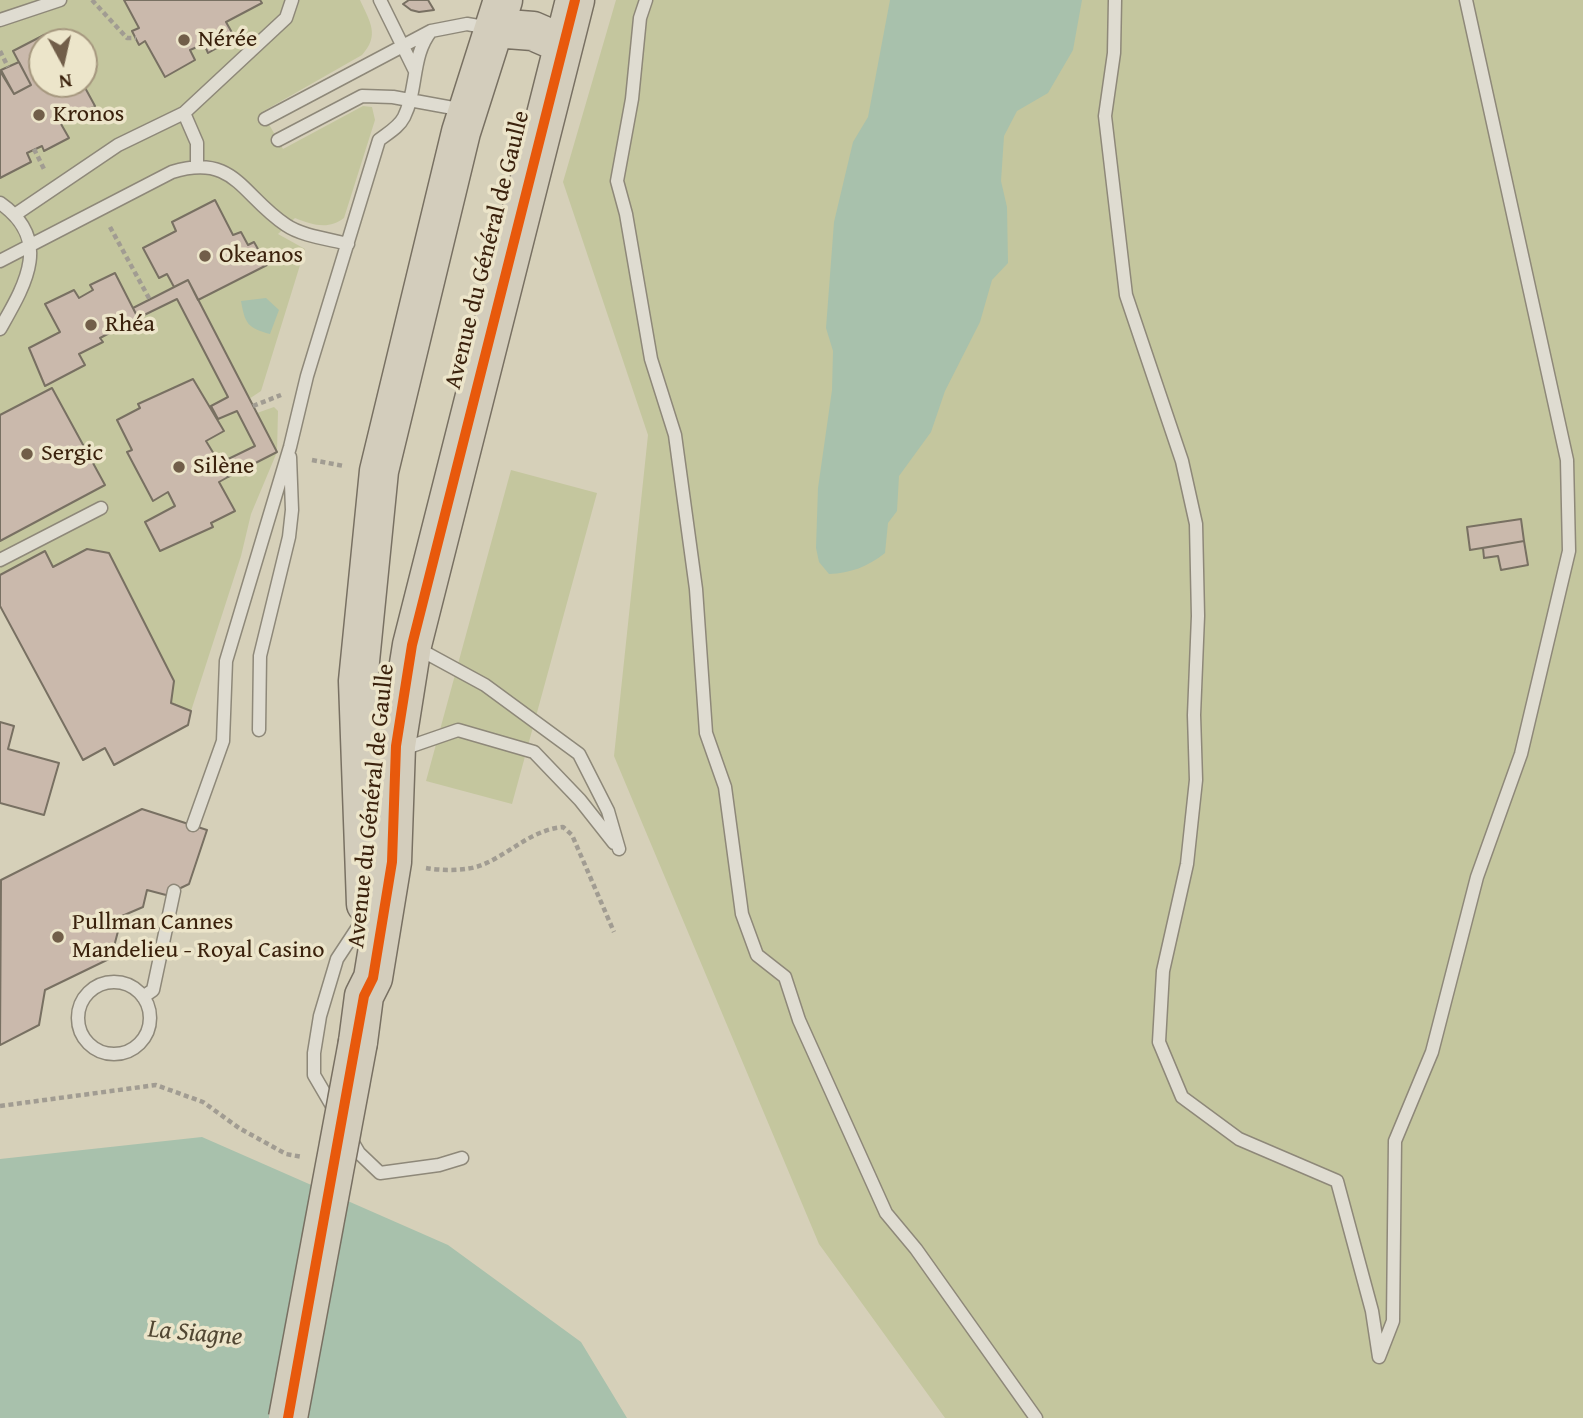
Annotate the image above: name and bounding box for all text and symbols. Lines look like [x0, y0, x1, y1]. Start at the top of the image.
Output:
place label: Nérée [198, 26, 257, 54]
north arrow [28, 28, 98, 98]
marker: Nérée [176, 32, 192, 48]
text: N [57, 67, 74, 97]
place label: Kronos [53, 101, 124, 129]
marker: Kronos [31, 107, 47, 123]
street label: Avenue du Général de Gaulle [439, 108, 537, 392]
place label: Okeanos [219, 242, 303, 270]
marker: Okeanos [197, 248, 213, 264]
place label: Rhéa [105, 311, 155, 339]
marker: Rhéa [83, 317, 99, 333]
place label: Sergic [41, 440, 103, 468]
marker: Sergic [19, 446, 35, 462]
place label: Silène [193, 453, 254, 481]
marker: Silène [171, 459, 187, 475]
street label: Avenue du Général de Gaulle [343, 662, 401, 950]
place label: Pullman Cannes Mandelieu - Royal Casino [72, 909, 324, 965]
marker: Pullman Cannes Mandelieu - Royal Casino [50, 929, 66, 945]
water label: La Siagne [146, 1314, 244, 1354]

